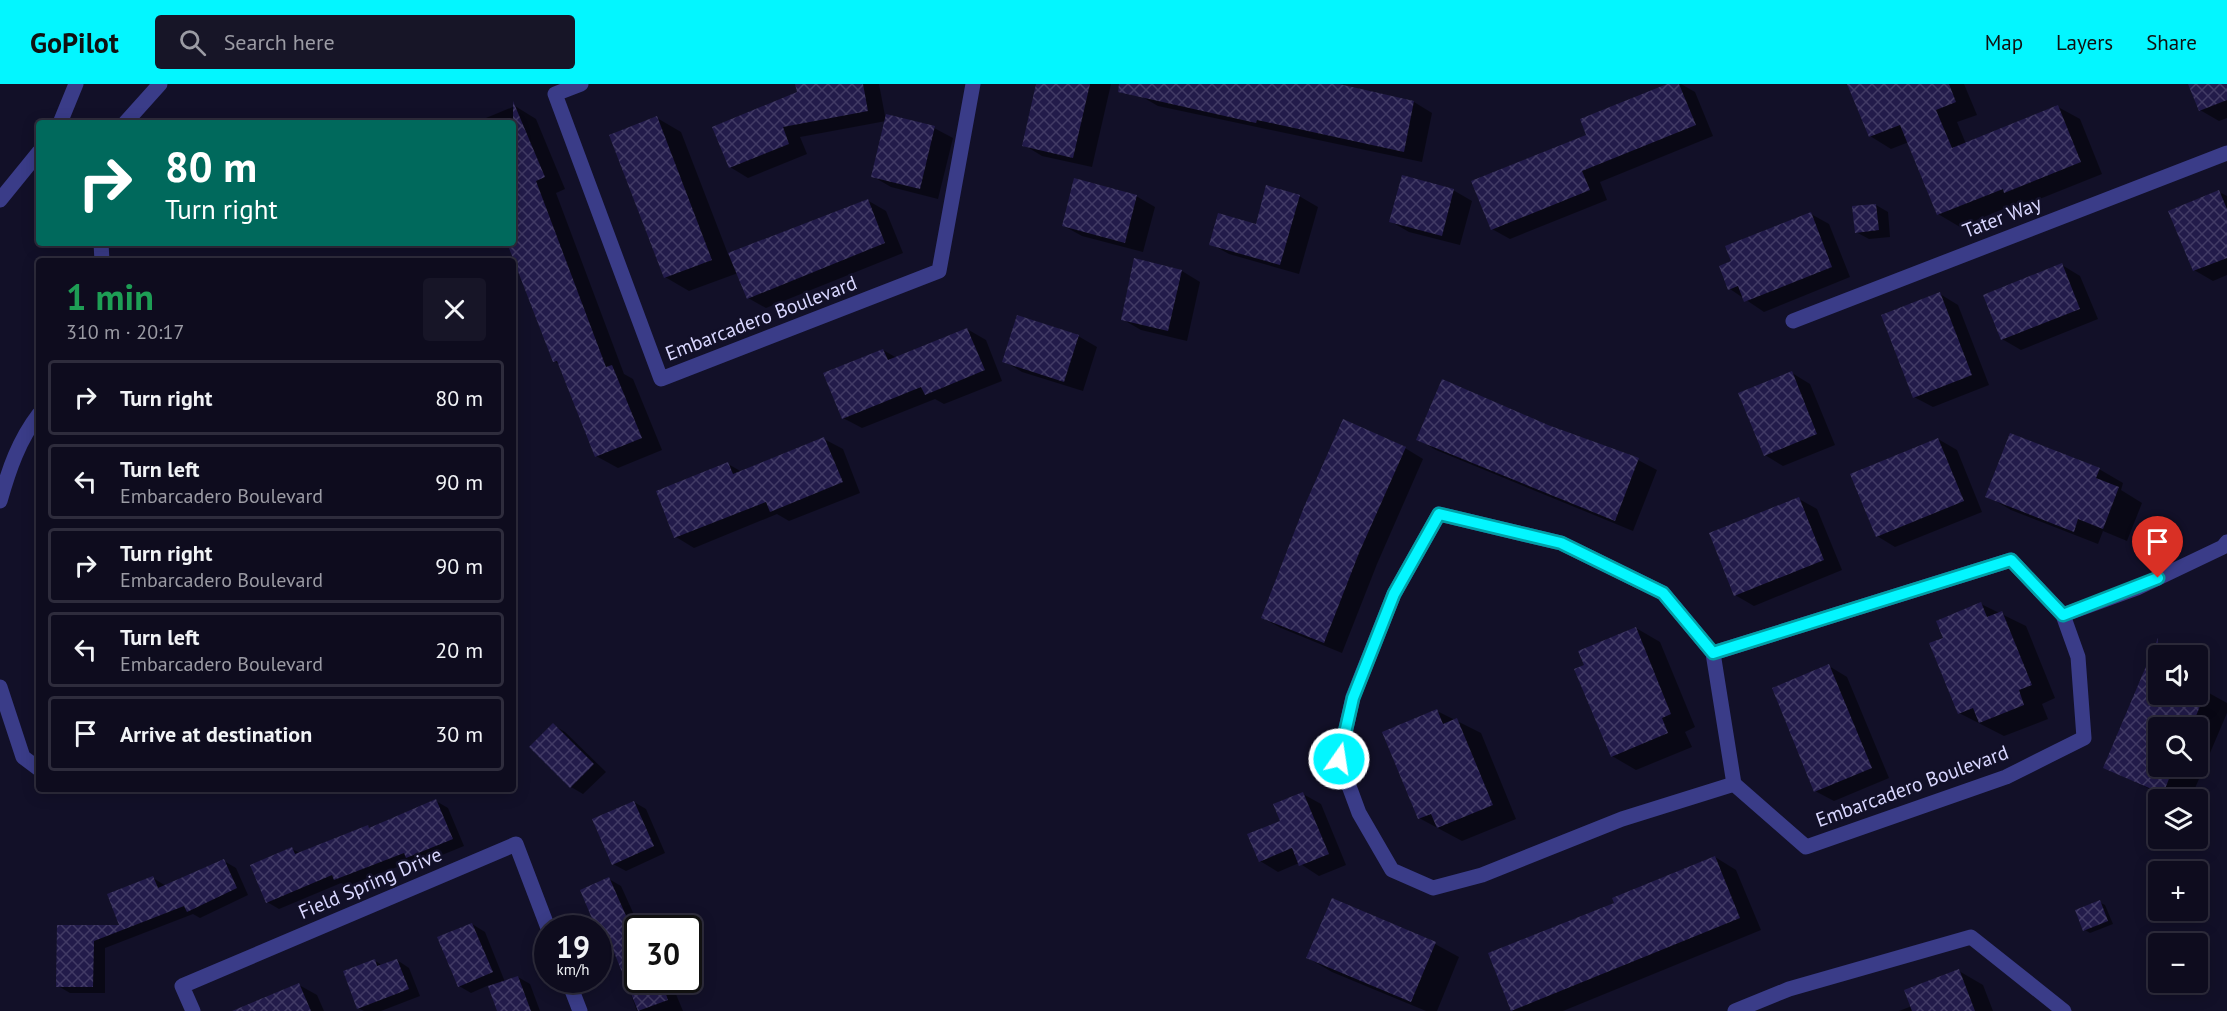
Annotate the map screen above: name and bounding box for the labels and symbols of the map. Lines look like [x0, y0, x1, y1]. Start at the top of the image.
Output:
street label: Tater Way [1959, 190, 2046, 244]
street label: Embarcadero Boulevard [662, 269, 860, 367]
pin [2132, 516, 2183, 578]
position arrow [1307, 727, 1371, 791]
street label: Embarcadero Boulevard [1812, 739, 2012, 833]
street label: Field Spring Drive [294, 841, 446, 925]
speed limit sign: 30 [624, 915, 702, 993]

